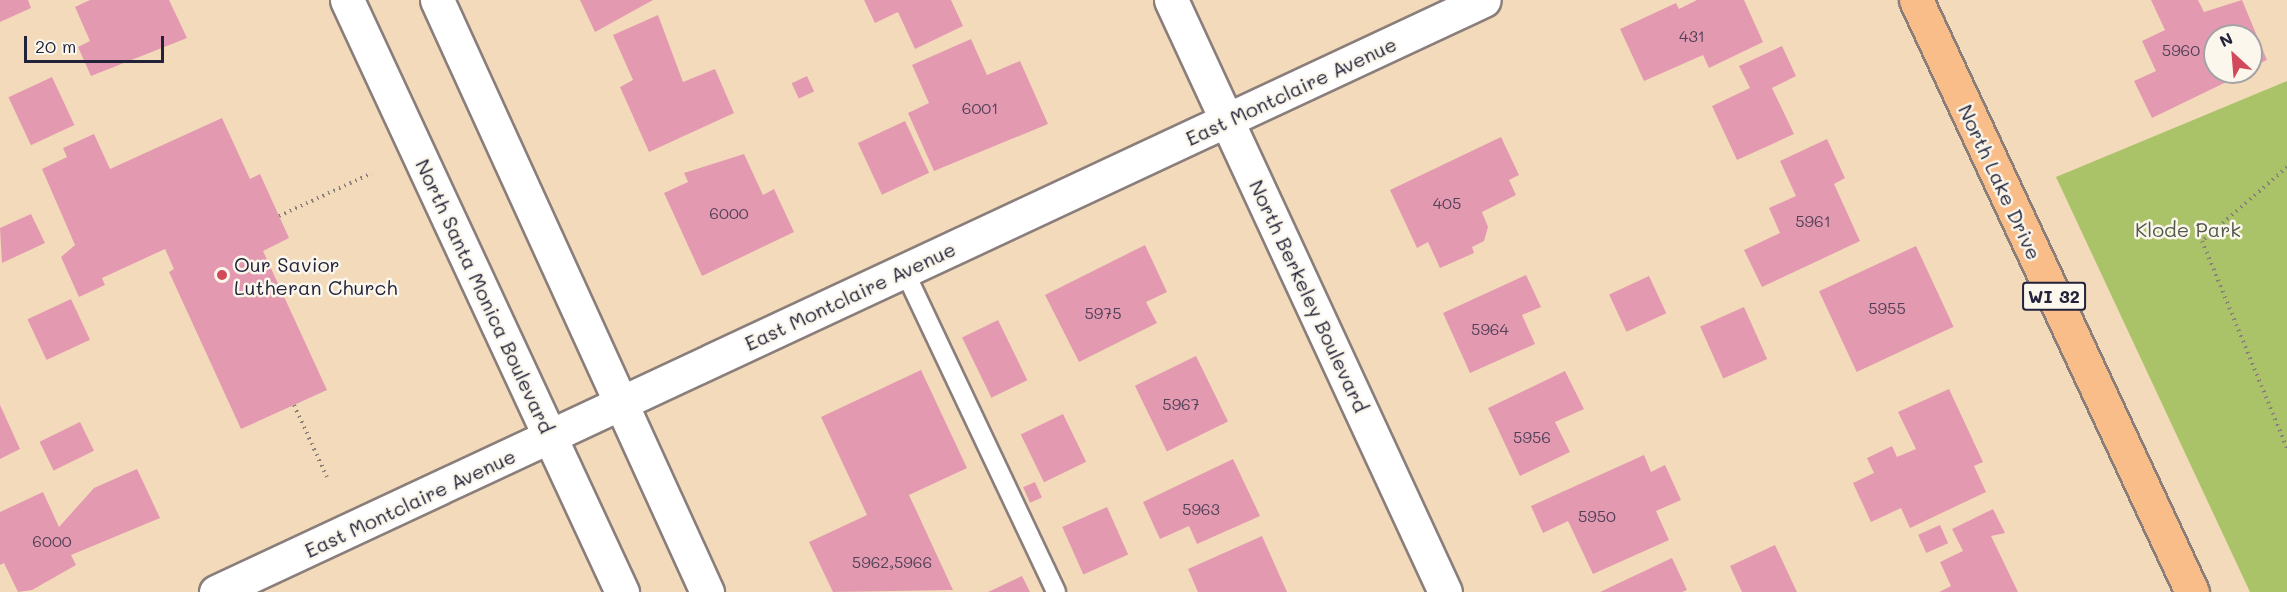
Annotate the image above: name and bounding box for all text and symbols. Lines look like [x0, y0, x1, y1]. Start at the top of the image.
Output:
scale bar [27, 24, 166, 62]
north arrow [2203, 24, 2263, 84]
house number: 431 [1679, 26, 1705, 46]
text: N [2216, 27, 2236, 51]
street label: East Montclaire Avenue [1182, 32, 1400, 150]
text: 20 m [35, 34, 76, 58]
house number: 5960 [2162, 40, 2200, 60]
house number: 6001 [962, 98, 998, 118]
street label: North Lake Drive [1954, 101, 2046, 263]
street label: North Santa Monica Boulevard [411, 155, 559, 437]
street label: North Berkeley Boulevard [1245, 176, 1373, 416]
house number: 405 [1433, 193, 1461, 213]
house number: 6000 [709, 203, 749, 223]
house number: 5961 [1795, 211, 1831, 231]
park label: Klode Park [2135, 217, 2241, 241]
street label: East Montclaire Avenue [741, 237, 959, 355]
place label: Our Savior Lutheran Church [234, 252, 397, 299]
marker: Our Savior Lutheran Church [215, 268, 229, 282]
road number: WI 32 [2021, 281, 2087, 311]
house number: 5955 [1868, 298, 1906, 318]
house number: 5975 [1084, 303, 1122, 323]
house number: 5964 [1471, 319, 1509, 339]
house number: 5967 [1162, 394, 1200, 414]
house number: 5956 [1513, 427, 1551, 447]
street label: East Montclaire Avenue [301, 444, 519, 562]
house number: 5963 [1182, 499, 1220, 519]
house number: 5950 [1578, 506, 1616, 526]
house number: 6000 [32, 531, 72, 551]
house number: 5962,5966 [852, 552, 932, 572]

